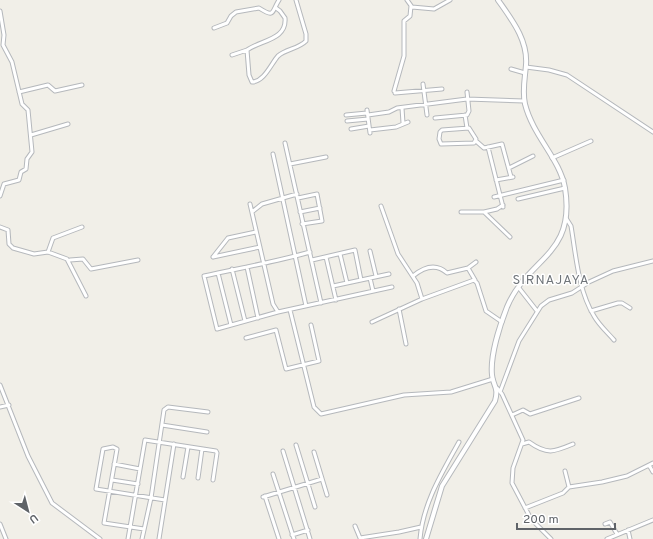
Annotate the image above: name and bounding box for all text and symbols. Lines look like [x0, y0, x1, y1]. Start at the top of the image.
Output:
district label: SIRNAJAYA [512, 273, 590, 289]
north arrow [8, 491, 48, 531]
scale bar [517, 505, 615, 531]
text: U [26, 510, 41, 526]
text: 200 m [523, 512, 559, 528]

